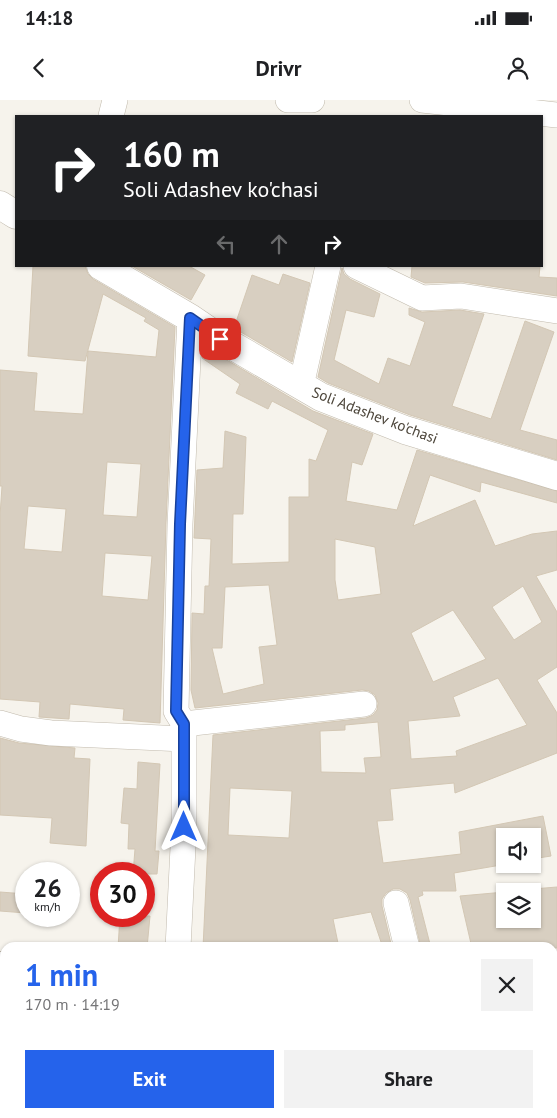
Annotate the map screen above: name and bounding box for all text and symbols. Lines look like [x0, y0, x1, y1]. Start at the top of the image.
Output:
text: 14:18 [25, 6, 73, 30]
icon: back [25, 54, 53, 82]
text: Drivr [255, 54, 302, 82]
icon: person [504, 54, 532, 82]
text: 160 m [123, 131, 220, 177]
icon: right [40, 135, 105, 200]
text: Soli Adashev ko'chasi [123, 175, 319, 203]
icon: left [212, 230, 240, 258]
icon: ahead [265, 230, 293, 258]
icon: right [318, 230, 346, 258]
pin [199, 318, 241, 360]
icon: arrive [206, 325, 234, 353]
street label: Soli Adashev ko'chasi [309, 382, 441, 448]
position arrow [157, 800, 209, 852]
map controls [496, 828, 541, 928]
button: sound [496, 828, 541, 873]
speed limit sign: 30 [90, 862, 155, 927]
text: 26 [33, 872, 62, 904]
button: layers [496, 883, 541, 928]
text: km/h [34, 899, 61, 914]
text: 1 min [25, 955, 98, 994]
button: close [481, 959, 533, 1011]
text: 170 m · 14:19 [25, 994, 120, 1014]
button: Exit [25, 1050, 274, 1108]
button: Share [284, 1050, 533, 1108]

